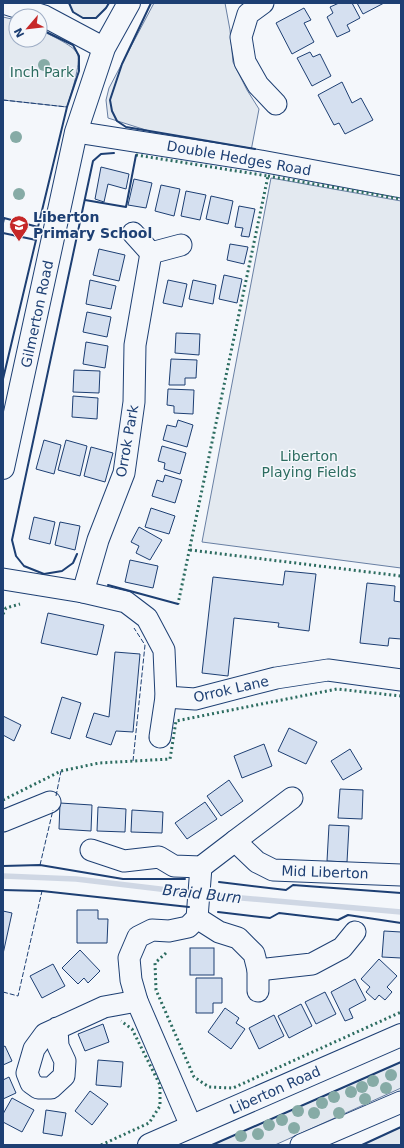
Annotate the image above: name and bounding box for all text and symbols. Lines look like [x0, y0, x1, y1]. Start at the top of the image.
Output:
north arrow [8, 8, 48, 48]
text: N [12, 25, 28, 40]
park label: Inch Park [10, 64, 75, 80]
street label: Double Hedges Road [165, 137, 313, 179]
place label: Liberton Primary School [33, 209, 152, 241]
school or university icon: Liberton Primary School [8, 214, 30, 242]
street label: Gilmerton Road [18, 259, 56, 369]
street label: Orrok Park [113, 403, 141, 479]
park label: Liberton Playing Fields [262, 448, 356, 480]
street label: Orrok Lane [192, 673, 270, 705]
street label: Mid Liberton [281, 862, 369, 882]
water label: Braid Burn [161, 881, 243, 907]
street label: Liberton Road [227, 1063, 323, 1117]

